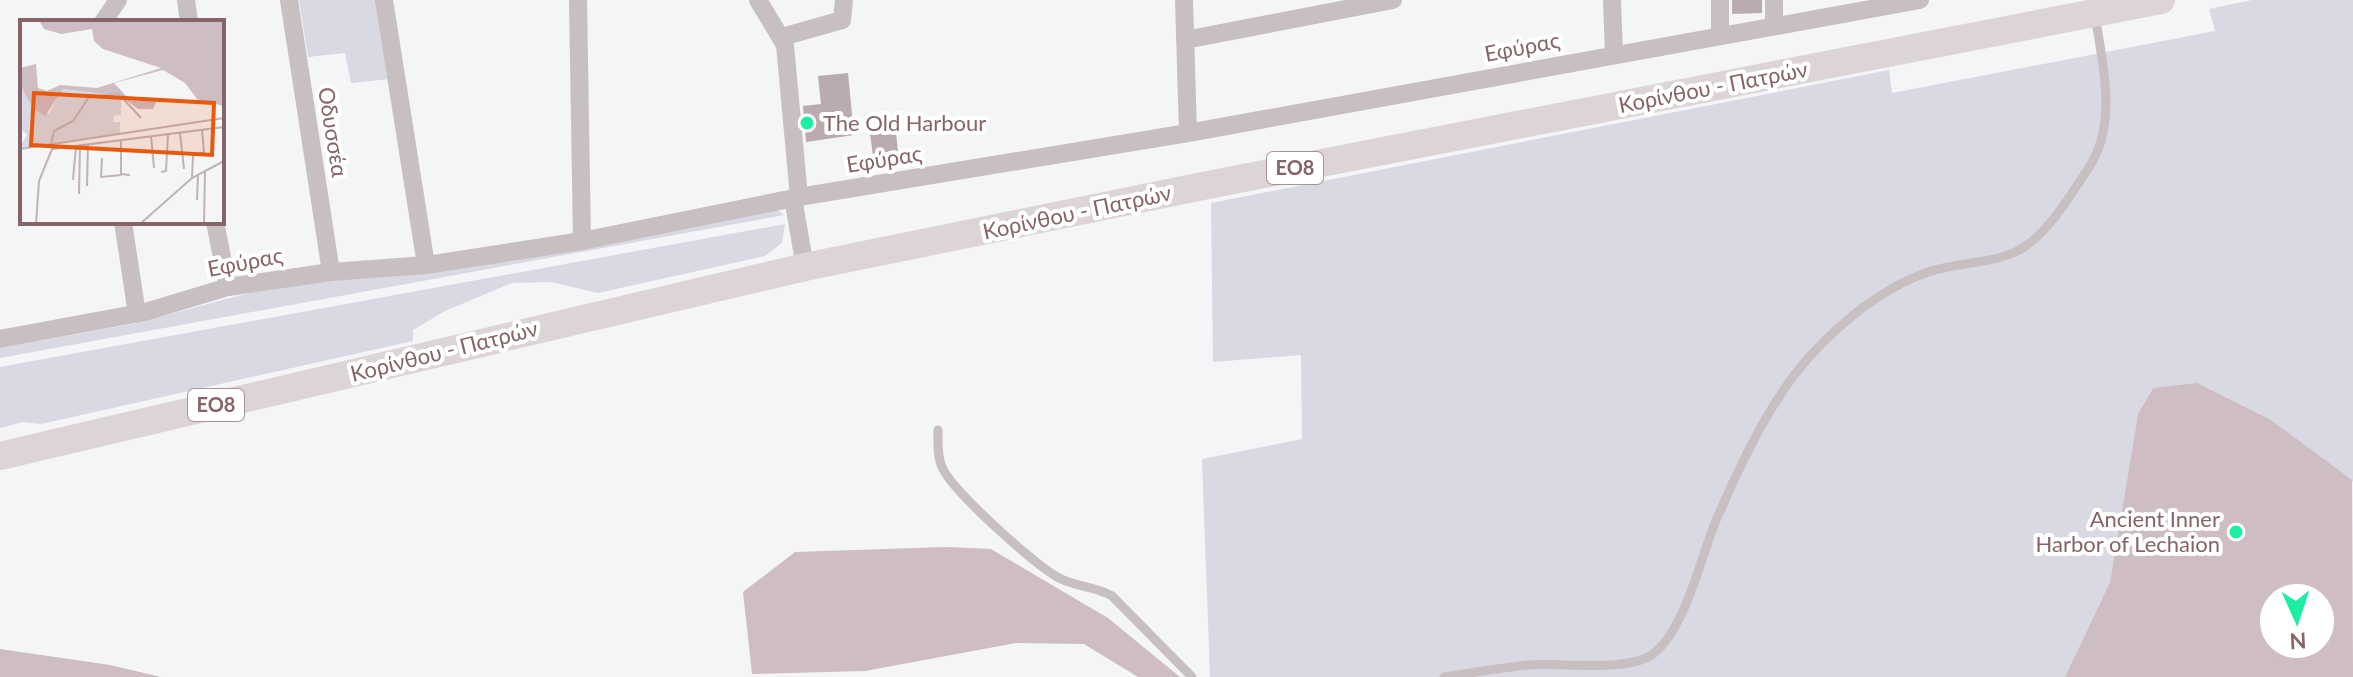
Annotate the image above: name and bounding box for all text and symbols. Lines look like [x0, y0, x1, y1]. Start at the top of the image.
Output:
inset map [20, 20, 224, 224]
street label: Εφύρας [1482, 26, 1562, 67]
street label: Κορίνθου - Πατρών [1616, 55, 1810, 118]
street label: Οδυσσέα [313, 85, 354, 179]
place label: The Old Harbour [823, 109, 986, 136]
marker: The Old Harbour [798, 114, 816, 132]
street label: Εφύρας [844, 139, 924, 178]
road number: ΕΟ8 [1267, 152, 1323, 184]
street label: Κορίνθου - Πατρών [980, 178, 1174, 245]
street label: Εφύρας [205, 241, 285, 282]
street label: Κορίνθου - Πατρών [347, 314, 540, 387]
road number: ΕΟ8 [188, 389, 244, 421]
place label: Ancient Inner Harbor of Lechaion [2036, 505, 2220, 557]
marker: Ancient Inner Harbor of Lechaion [2227, 523, 2245, 541]
north arrow [2257, 581, 2337, 661]
text: N [2289, 628, 2307, 655]

